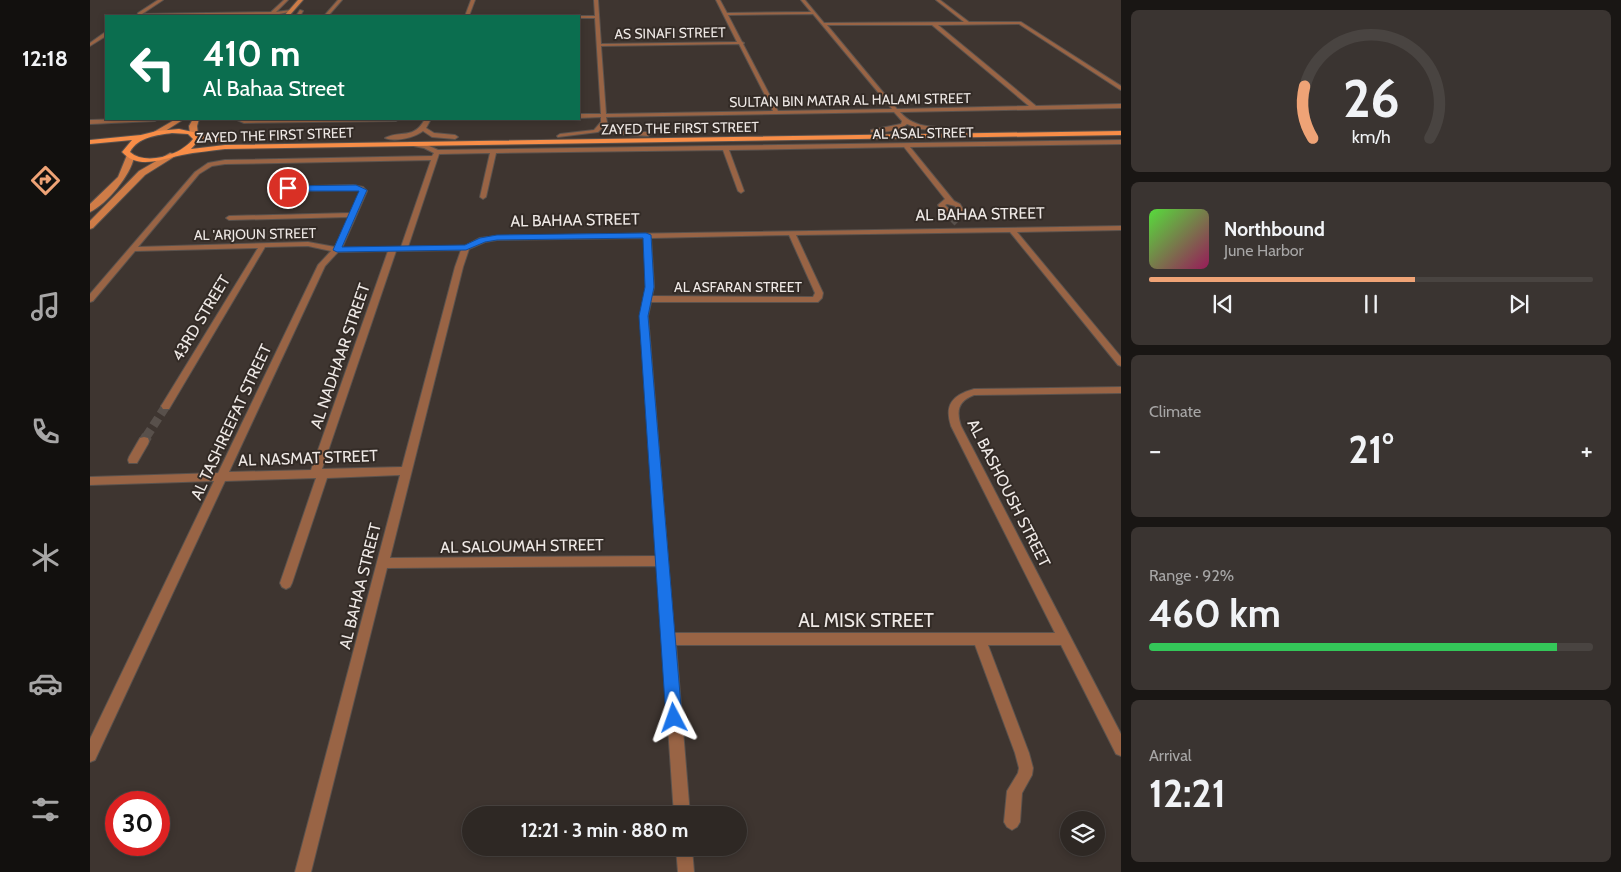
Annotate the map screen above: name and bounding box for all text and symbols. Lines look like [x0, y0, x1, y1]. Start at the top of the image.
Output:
street label: AS SINAFI STREET [614, 23, 726, 43]
text: 410 m [203, 32, 300, 75]
icon: left [120, 35, 185, 100]
text: 12:18 [22, 45, 68, 72]
text: 26 [1343, 67, 1399, 130]
text: Al Bahaa Street [203, 75, 345, 102]
street label: SULTAN BIN MATAR AL HALAMI STREET [729, 89, 972, 111]
street label: ZAYED THE FIRST STREET [601, 118, 760, 138]
street label: ZAYED THE FIRST STREET [196, 123, 355, 147]
street label: AL ASAL STREET [872, 123, 974, 143]
text: km/h [1351, 126, 1391, 147]
icon: directions [28, 163, 63, 198]
pin [267, 167, 309, 209]
icon: arrive [274, 174, 302, 202]
street label: AL BAHAA STREET [915, 203, 1045, 225]
street label: AL BAHAA STREET [510, 209, 640, 231]
text: Northbound [1224, 218, 1325, 241]
street label: AL 'ARJOUN STREET [194, 224, 317, 244]
text: June Harbor [1224, 241, 1304, 260]
street label: 43RD STREET [168, 271, 234, 364]
street label: AL ASFARAN STREET [674, 278, 802, 296]
street label: AL NADHAAR STREET [306, 280, 374, 431]
icon: music [28, 289, 63, 324]
icon: previous [1209, 290, 1237, 318]
icon: pause [1357, 290, 1385, 318]
icon: next [1505, 290, 1533, 318]
street label: AL TASHREEFAT STREET [187, 341, 276, 503]
text: Climate [1149, 402, 1201, 421]
icon: phone [28, 414, 63, 449]
street label: AL BASHOUSH STREET [963, 416, 1055, 571]
text: 21° [1348, 426, 1394, 473]
text: − [1149, 433, 1161, 467]
text: + [1581, 433, 1593, 467]
street label: AL NASMAT STREET [238, 446, 379, 470]
street label: AL BAHAA STREET [335, 521, 385, 651]
street label: AL SALOUMAH STREET [440, 535, 604, 557]
icon: climate [28, 540, 63, 575]
text: Range · 92% [1149, 566, 1234, 585]
text: 460 km [1149, 590, 1281, 637]
street label: AL MISK STREET [798, 609, 934, 632]
icon: car [28, 666, 63, 701]
position arrow [647, 691, 699, 743]
text: Arrival [1149, 746, 1192, 765]
text: 12:21 [1149, 770, 1226, 817]
speed limit sign: 30 [105, 791, 170, 856]
icon: filters [28, 792, 63, 827]
map controls [1060, 811, 1105, 856]
button: layers [1060, 811, 1105, 856]
text: 12:21 · 3 min · 880 m [521, 819, 688, 842]

